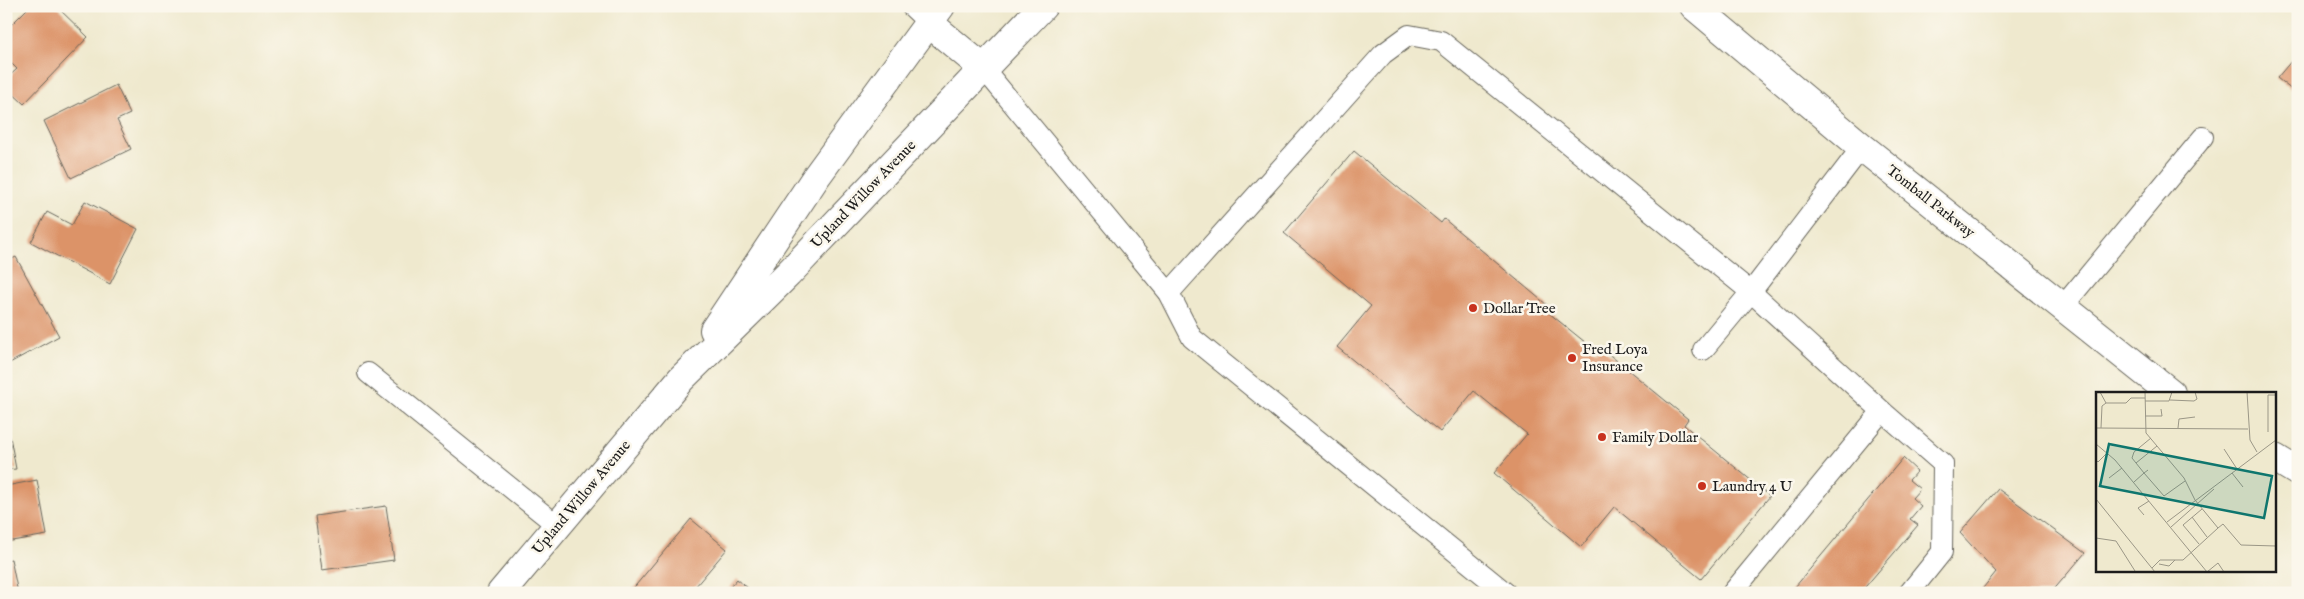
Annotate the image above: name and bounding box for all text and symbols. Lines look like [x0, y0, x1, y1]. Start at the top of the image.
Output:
street label: Upland Willow Avenue [807, 136, 920, 253]
street label: Tomball Parkway [1883, 161, 1979, 242]
place label: Dollar Tree [1483, 299, 1556, 318]
marker: Dollar Tree [1467, 302, 1479, 314]
place label: Fred Loya Insurance [1582, 340, 1648, 376]
marker: Fred Loya Insurance [1566, 352, 1578, 364]
inset map [2096, 392, 2276, 572]
place label: Family Dollar [1612, 428, 1699, 447]
marker: Family Dollar [1596, 431, 1608, 443]
street label: Upland Willow Avenue [528, 436, 635, 558]
place label: Laundry 4 U [1712, 477, 1793, 496]
marker: Laundry 4 U [1696, 480, 1708, 492]

